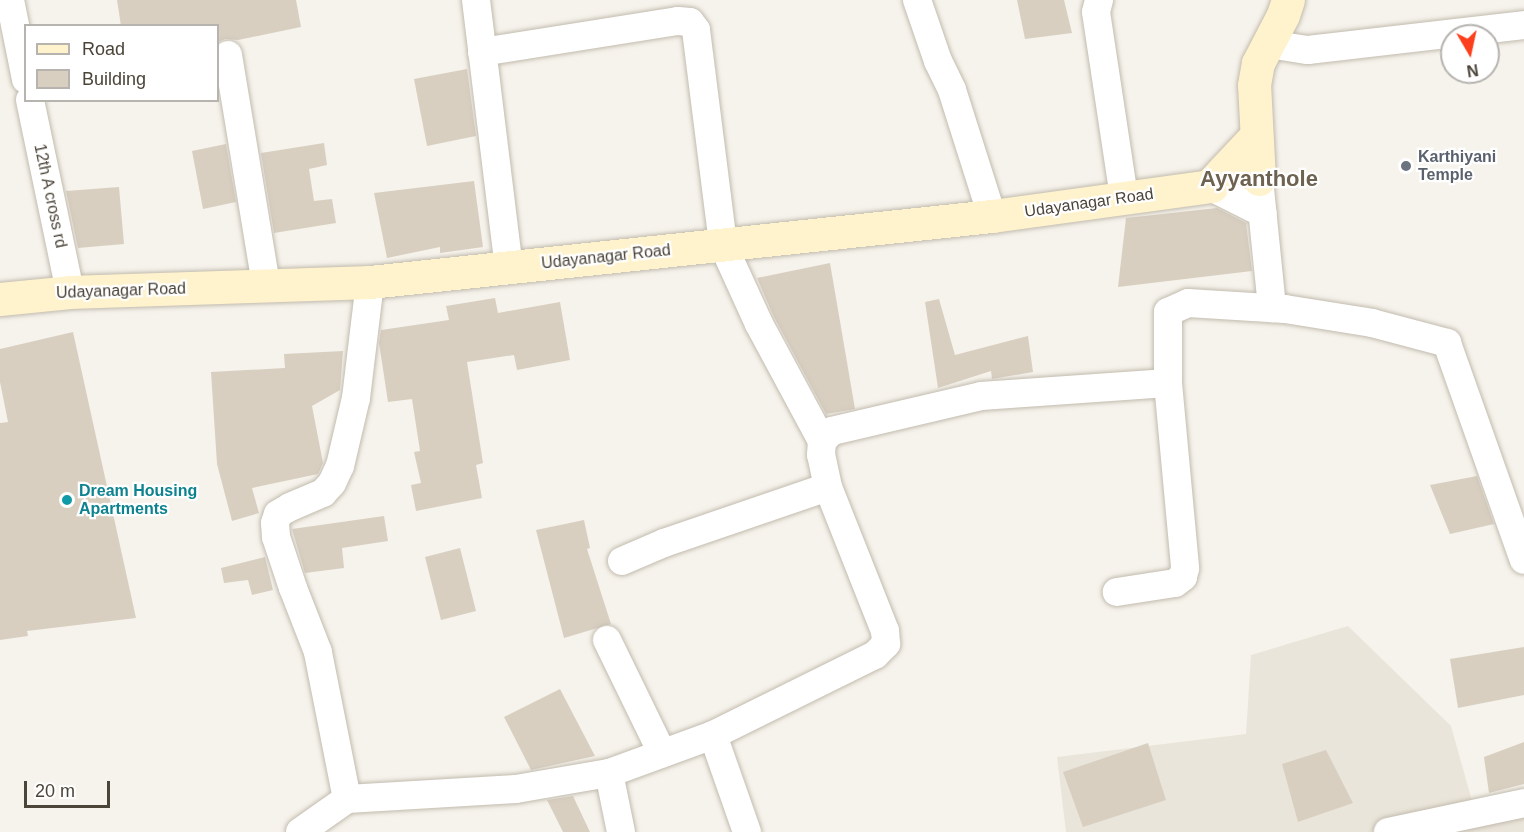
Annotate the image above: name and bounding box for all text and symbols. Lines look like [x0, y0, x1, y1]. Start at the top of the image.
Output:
legend [24, 24, 219, 102]
north arrow [1440, 24, 1500, 84]
text: Road [82, 39, 125, 59]
text: N [1466, 61, 1480, 80]
text: Building [82, 69, 146, 89]
street label: 12th A cross rd [29, 141, 71, 251]
place label: Karthiyani Temple [1418, 147, 1496, 185]
marker: Karthiyani Temple [1399, 159, 1413, 173]
district label: Ayyanthole [1200, 166, 1318, 192]
street label: Udayanagar Road [1023, 184, 1155, 222]
street label: Udayanagar Road [540, 241, 672, 273]
street label: Udayanagar Road [56, 279, 186, 303]
place label: Dream Housing Apartments [79, 481, 197, 519]
marker: Dream Housing Apartments [60, 493, 74, 507]
scale bar [27, 769, 112, 807]
text: 20 m [35, 781, 75, 801]

